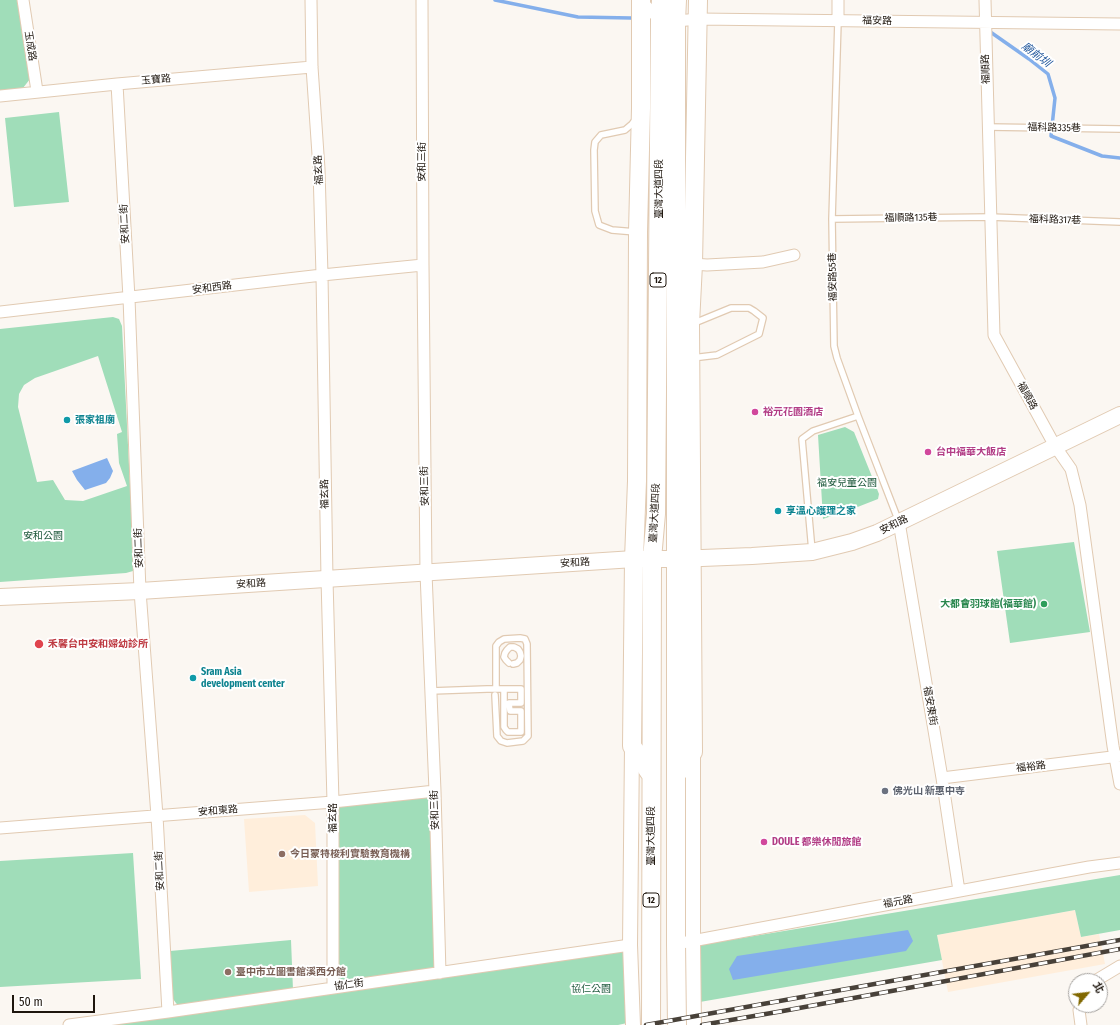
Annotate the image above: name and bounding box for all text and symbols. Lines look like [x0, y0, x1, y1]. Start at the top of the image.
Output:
street label: 福安路 [862, 15, 892, 27]
street label: 玉成路 [22, 30, 38, 62]
water label: 廟前圳 [1019, 40, 1053, 70]
street label: 福順路 [979, 54, 993, 84]
street label: 玉寶路 [141, 73, 171, 87]
street label: 福科路335巷 [1027, 122, 1081, 134]
street label: 安和三街 [416, 142, 428, 182]
street label: 福玄路 [312, 155, 326, 185]
street label: 臺灣大道四段 [653, 159, 665, 219]
street label: 安和二街 [118, 204, 132, 244]
street label: 福順路135巷 [884, 212, 938, 224]
street label: 福科路317巷 [1029, 213, 1081, 227]
street label: 福安路55巷 [827, 252, 839, 302]
road number: 12 [650, 273, 666, 287]
street label: 安和西路 [191, 280, 233, 296]
street label: 福順路 [1014, 380, 1040, 412]
place label: 裕元花園酒店 [763, 406, 823, 418]
marker: 裕元花園酒店 [750, 407, 760, 417]
place label: 張家祖廟 [75, 414, 115, 426]
marker: 張家祖廟 [62, 415, 72, 425]
place label: 台中福華大飯店 [936, 446, 1006, 458]
marker: 台中福華大飯店 [923, 447, 933, 457]
street label: 安和三街 [419, 466, 431, 506]
park label: 福安兒童公園 [817, 477, 877, 489]
street label: 福玄路 [319, 479, 331, 509]
street label: 臺灣大道四段 [647, 483, 663, 543]
place label: 享溫心護理之家 [786, 505, 856, 517]
marker: 享溫心護理之家 [773, 506, 783, 516]
street label: 安和路 [878, 513, 910, 537]
street label: 安和二街 [132, 528, 146, 568]
park label: 安和公園 [23, 530, 63, 542]
street label: 安和路 [560, 556, 590, 570]
street label: 安和路 [236, 577, 266, 591]
place label: 大都會羽球館(福華館) [940, 598, 1036, 610]
marker: 大都會羽球館(福華館) [1039, 599, 1049, 609]
marker: 禾馨台中安和婦幼診所 [33, 638, 45, 650]
place label: 禾馨台中安和婦幼診所 [48, 638, 148, 650]
place label: Sram Asia development center [201, 666, 285, 690]
marker: Sram Asia development center [188, 673, 198, 683]
street label: 福安東街 [921, 685, 939, 727]
street label: 福裕路 [1015, 759, 1047, 775]
place label: 佛光山 新惠中寺 [893, 785, 965, 797]
marker: 佛光山 新惠中寺 [880, 786, 890, 796]
street label: 安和三街 [428, 790, 442, 830]
street label: 安和東路 [198, 803, 238, 819]
street label: 福玄路 [327, 803, 339, 833]
street label: 臺灣大道四段 [645, 806, 657, 866]
place label: DOULE 都樂休閒旅館 [772, 836, 862, 848]
marker: DOULE 都樂休閒旅館 [759, 837, 769, 847]
place label: 今日蒙特梭利實驗教育機構 [290, 848, 410, 860]
marker: 今日蒙特梭利實驗教育機構 [277, 849, 287, 859]
street label: 安和二街 [153, 851, 167, 891]
road number: 12 [643, 893, 659, 907]
street label: 福元路 [882, 893, 914, 911]
place label: 臺中市立圖書館溪西分館 [236, 966, 346, 978]
marker: 臺中市立圖書館溪西分館 [223, 967, 233, 977]
north arrow [1068, 973, 1108, 1013]
street label: 協仁街 [333, 977, 365, 993]
text: 北 [1090, 980, 1106, 996]
park label: 協仁公園 [571, 983, 611, 995]
scale bar [14, 987, 97, 1013]
text: 50 m [19, 995, 43, 1009]

